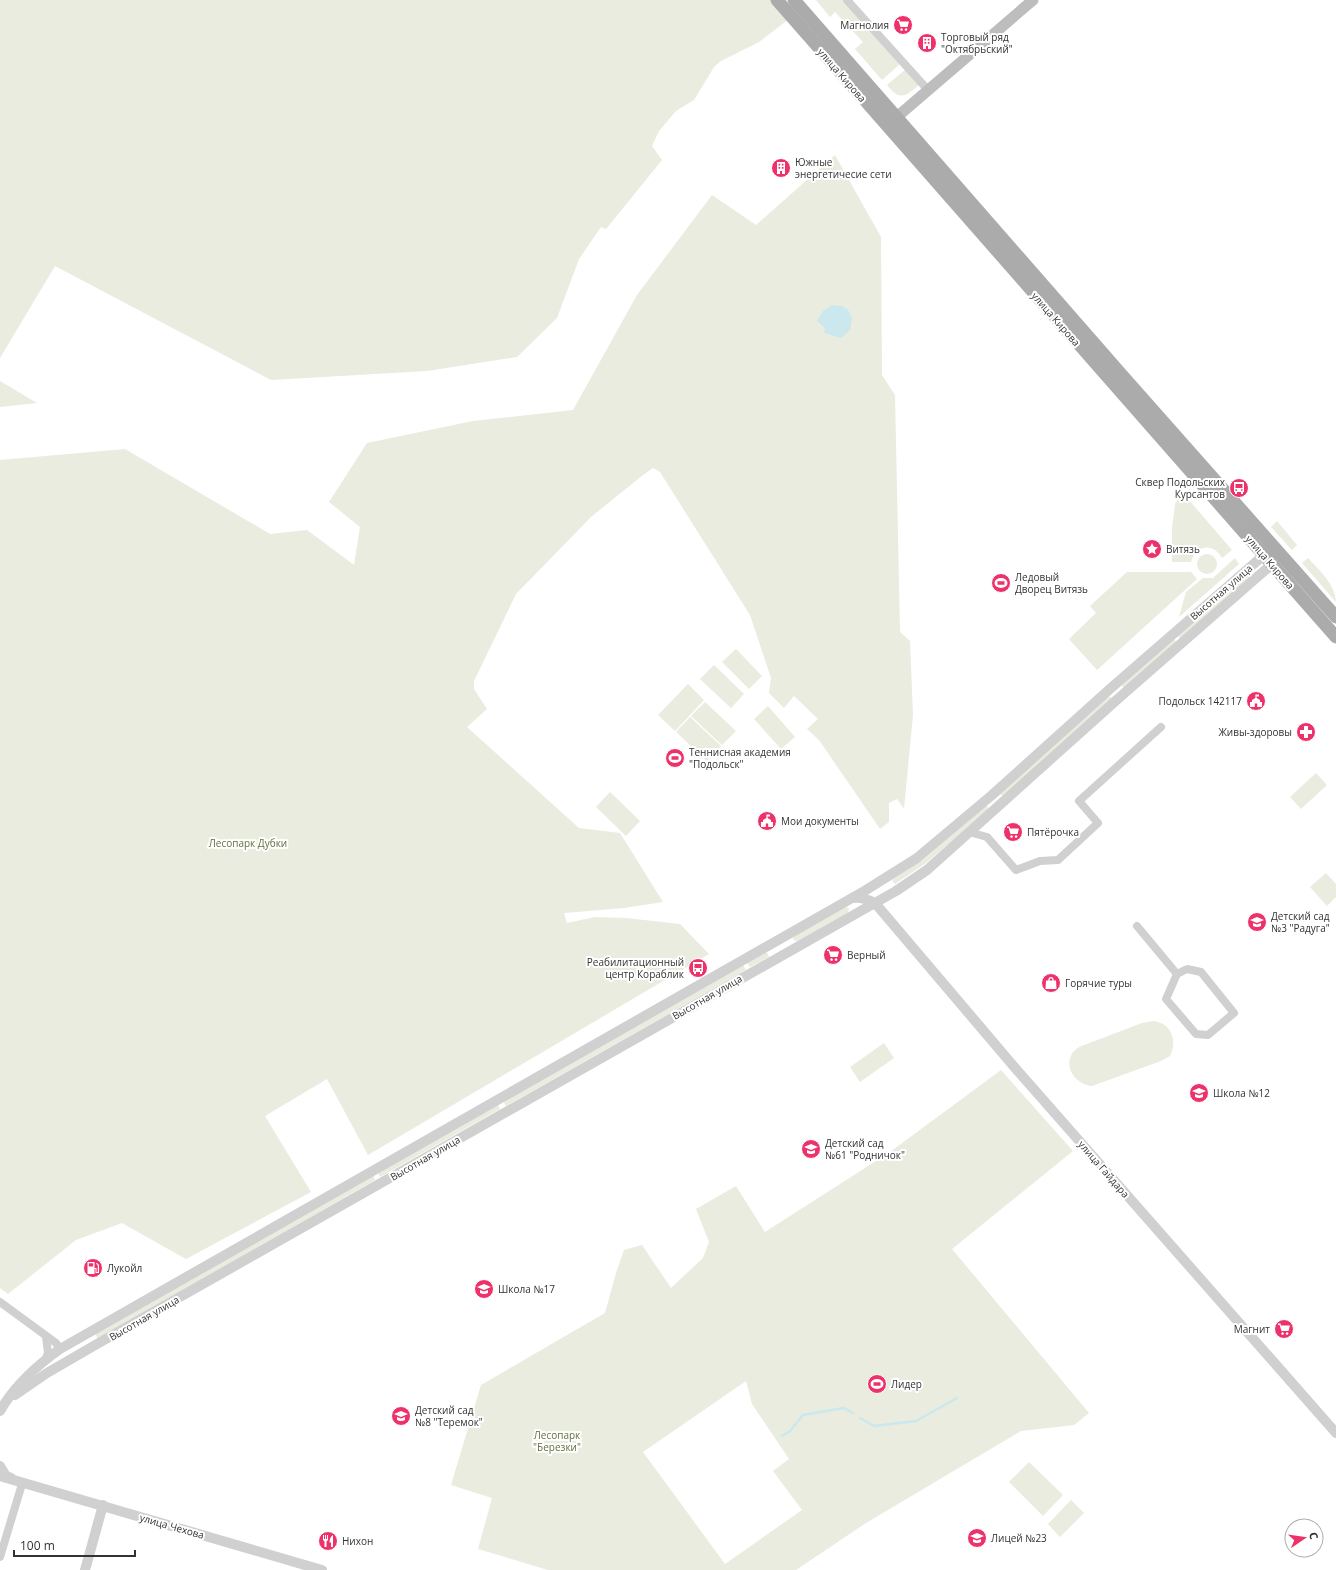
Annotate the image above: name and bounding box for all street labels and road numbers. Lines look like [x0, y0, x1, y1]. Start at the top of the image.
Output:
street label: улица Кирова [815, 45, 869, 105]
street label: улица Кирова [1029, 289, 1083, 349]
street label: улица Кирова [1243, 532, 1297, 592]
street label: Высотная улица [1187, 561, 1255, 623]
street label: Высотная улица [669, 971, 745, 1023]
street label: Высотная улица [387, 1132, 463, 1184]
street label: улица Гайдара [1075, 1137, 1133, 1201]
street label: Высотная улица [106, 1292, 182, 1344]
street label: улица Чехова [138, 1510, 206, 1542]

